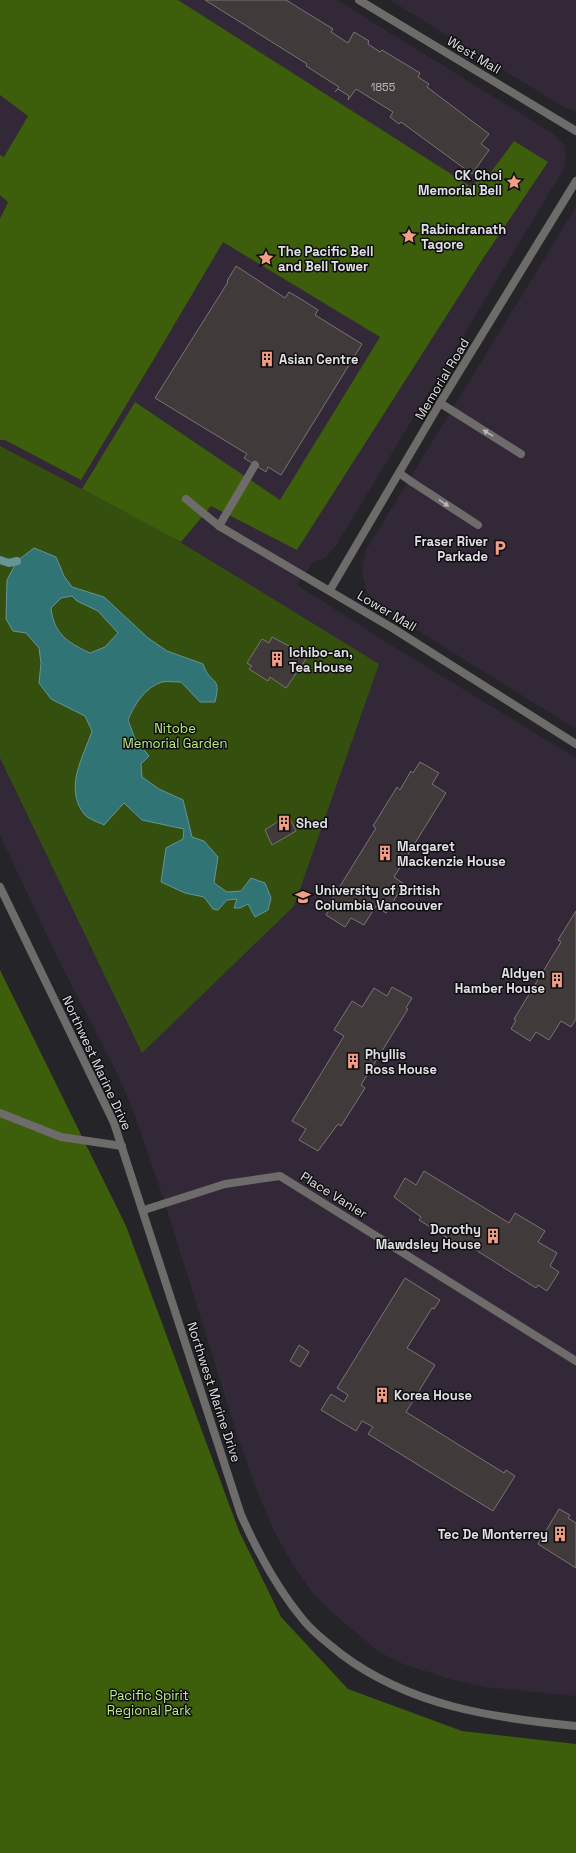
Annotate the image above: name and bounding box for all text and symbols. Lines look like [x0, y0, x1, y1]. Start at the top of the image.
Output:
street label: West Mall [444, 32, 504, 78]
house number: 1855 [371, 80, 396, 94]
place label: CK Choi Memorial Bell [418, 167, 502, 199]
place icon: CK Choi Memorial Bell [505, 173, 523, 191]
place label: Rabindranath Tagore [421, 221, 506, 253]
place icon: Rabindranath Tagore [400, 227, 418, 245]
place label: The Pacific Bell and Bell Tower [278, 243, 373, 275]
place icon: The Pacific Bell and Bell Tower [257, 249, 275, 267]
street label: Memorial Road [411, 335, 473, 423]
building icon: Asian Centre [258, 350, 276, 368]
place label: Asian Centre [279, 351, 358, 368]
one-way arrow [482, 430, 494, 437]
one-way arrow [439, 500, 450, 507]
place label: Fraser River Parkade [415, 533, 488, 565]
parking icon: Fraser River Parkade [491, 539, 509, 557]
street label: Lower Mall [354, 587, 420, 635]
place label: Ichibo-an, Tea House [289, 644, 353, 676]
building icon: Ichibo-an, Tea House [268, 650, 286, 668]
park label: Nitobe Memorial Garden [122, 720, 228, 752]
building icon: Shed [275, 814, 293, 832]
place label: Shed [296, 815, 328, 832]
place label: Margaret Mackenzie House [397, 838, 506, 870]
building icon: Margaret Mackenzie House [376, 844, 394, 862]
place label: University of British Columbia Vancouver [315, 882, 443, 914]
school or university icon: University of British Columbia Vancouver [294, 888, 312, 906]
place label: Aldyen Hamber House [455, 965, 545, 997]
building icon: Aldyen Hamber House [548, 971, 566, 989]
street label: Northwest Marine Drive [58, 993, 136, 1133]
place label: Phyllis Ross House [365, 1046, 437, 1078]
building icon: Phyllis Ross House [344, 1052, 362, 1070]
street label: Place Vanier [297, 1168, 371, 1222]
place label: Dorothy Mawdsley House [376, 1221, 481, 1253]
building icon: Dorothy Mawdsley House [484, 1227, 502, 1245]
street label: Northwest Marine Drive [183, 1320, 245, 1464]
building icon: Korea House [373, 1386, 391, 1404]
place label: Korea House [394, 1387, 472, 1404]
building icon: Tec De Monterrey [551, 1525, 569, 1543]
place label: Tec De Monterrey [438, 1526, 548, 1543]
park label: Pacific Spirit Regional Park [107, 1687, 191, 1719]

